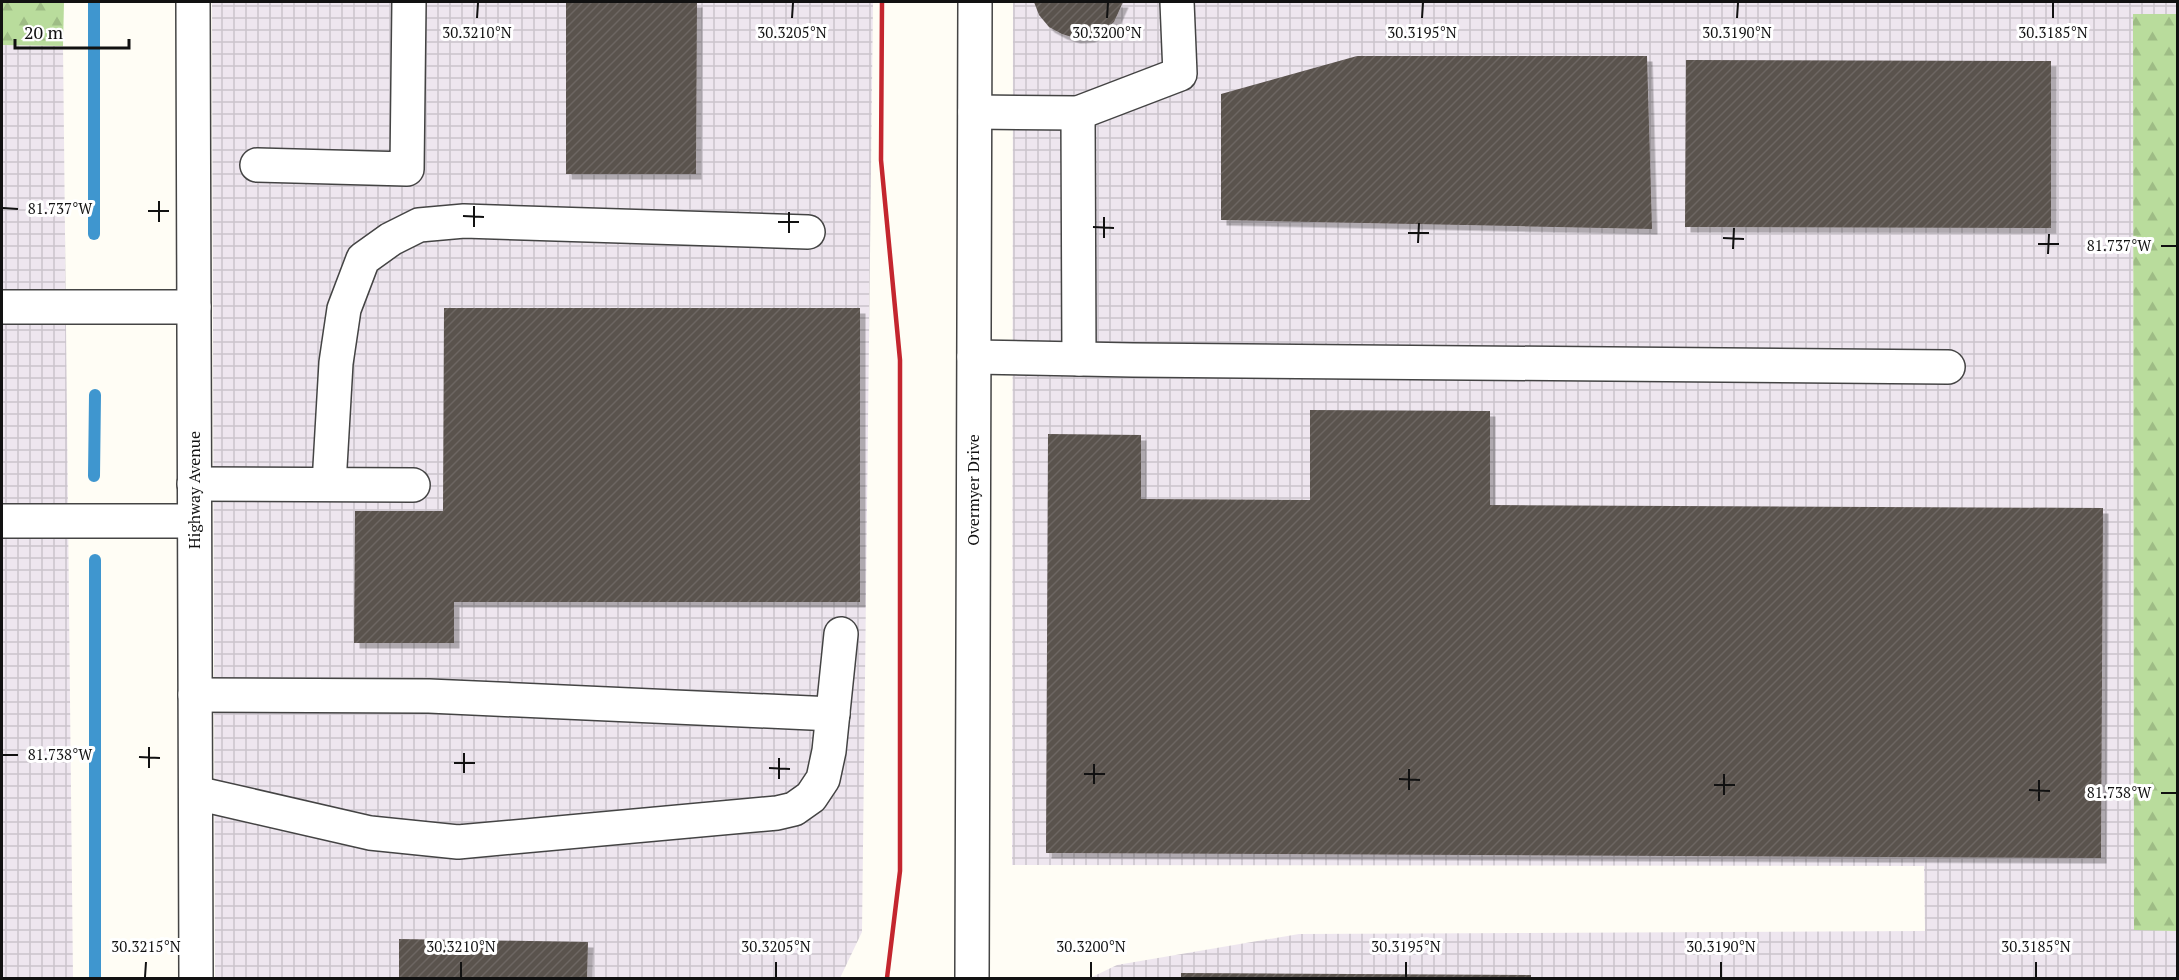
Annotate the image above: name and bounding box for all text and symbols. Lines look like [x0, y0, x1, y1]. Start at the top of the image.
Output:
scale bar [15, 12, 129, 50]
text: 20 m [24, 20, 64, 44]
text: 30.3210°N [442, 22, 512, 42]
text: 30.3205°N [757, 22, 827, 42]
text: 30.3200°N [1072, 22, 1142, 42]
text: 30.3195°N [1387, 22, 1457, 42]
text: 30.3190°N [1702, 22, 1772, 42]
text: 30.3185°N [2018, 22, 2088, 42]
text: 81.737°W [28, 198, 93, 218]
text: 81.737°W [2087, 235, 2152, 255]
street label: Highway Avenue [183, 431, 205, 549]
street label: Overmyer Drive [962, 434, 984, 546]
text: 81.738°W [28, 744, 93, 764]
text: 81.738°W [2087, 782, 2152, 802]
text: 30.3215°N [111, 936, 181, 956]
text: 30.3210°N [426, 936, 496, 956]
text: 30.3205°N [741, 936, 811, 956]
text: 30.3200°N [1056, 936, 1126, 956]
text: 30.3195°N [1371, 936, 1441, 956]
text: 30.3190°N [1686, 936, 1756, 956]
text: 30.3185°N [2001, 936, 2071, 956]

